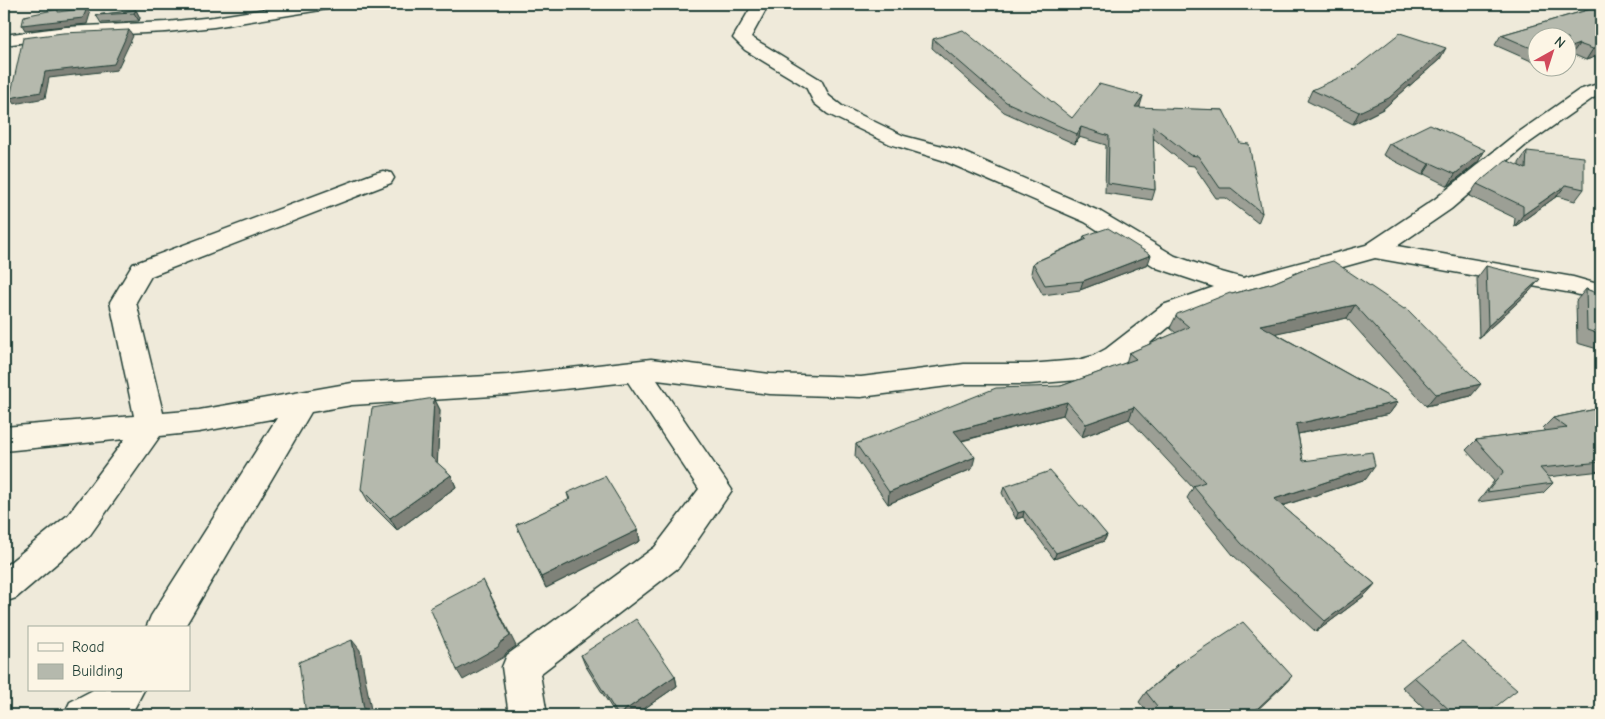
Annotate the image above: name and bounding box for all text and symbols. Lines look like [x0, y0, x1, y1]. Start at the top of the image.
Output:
north arrow [1528, 28, 1578, 78]
text: N [1551, 33, 1569, 52]
legend [28, 626, 190, 692]
text: Road [72, 638, 104, 656]
text: Building [72, 662, 123, 680]

